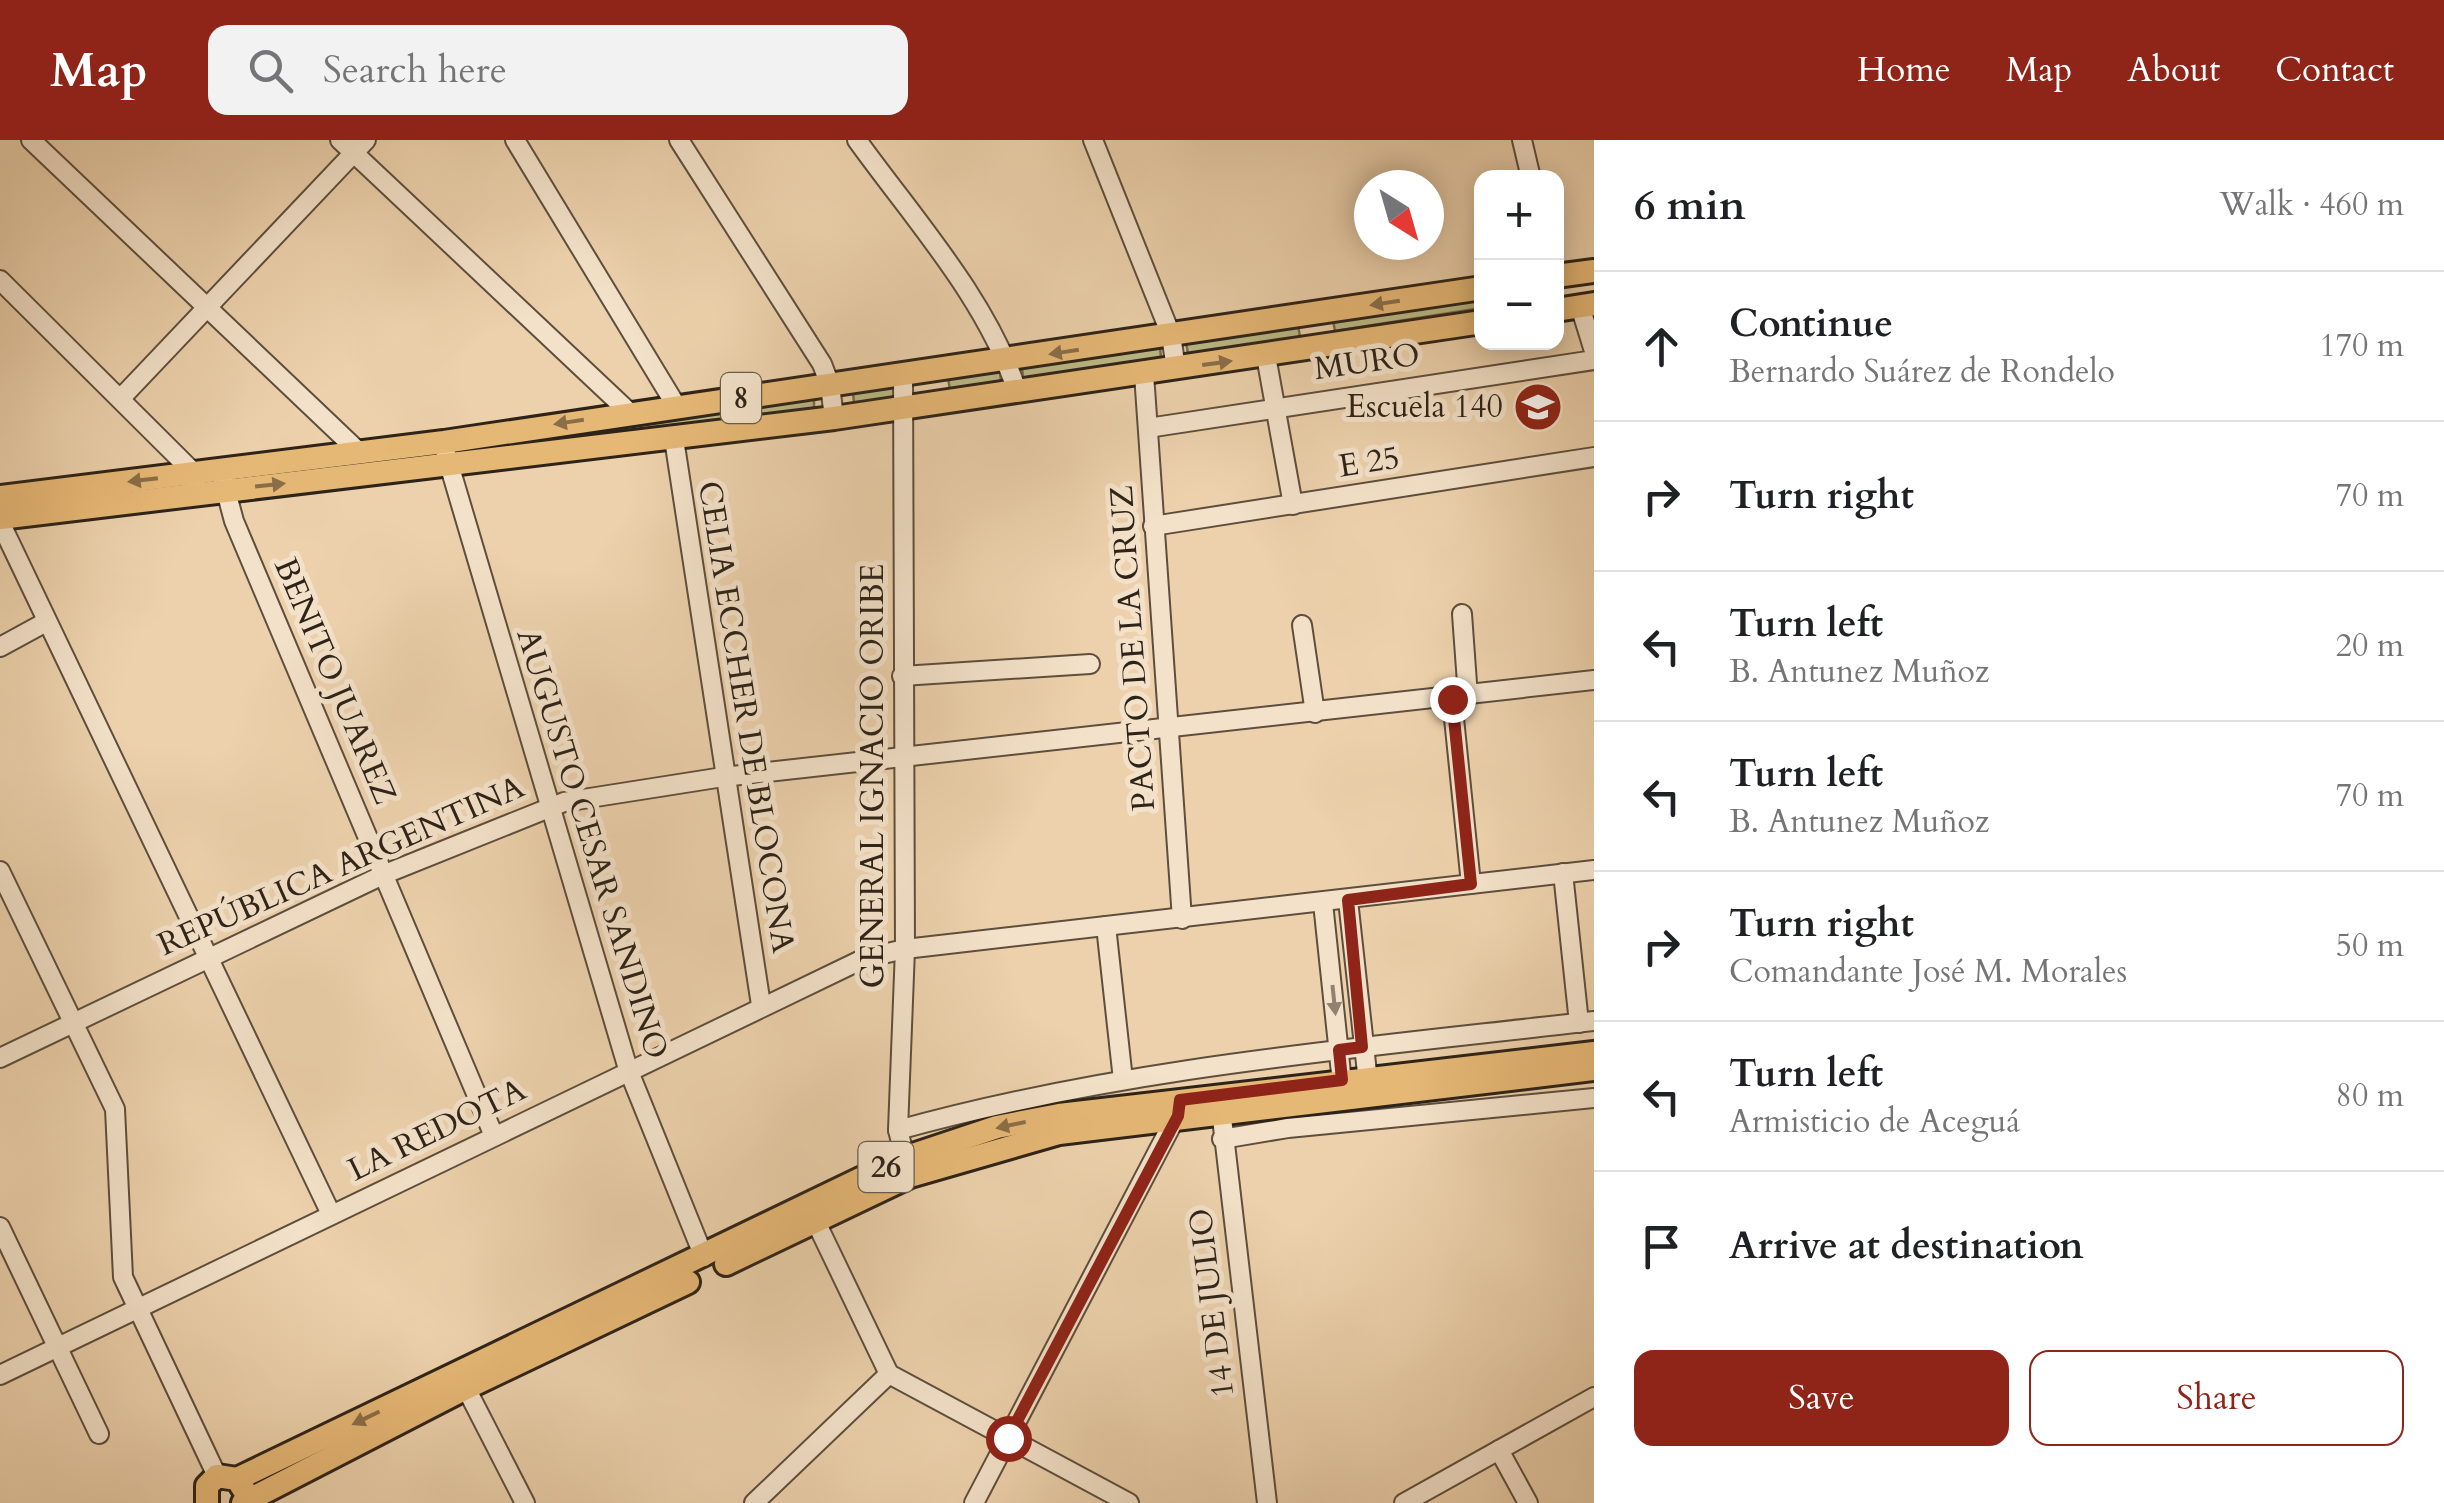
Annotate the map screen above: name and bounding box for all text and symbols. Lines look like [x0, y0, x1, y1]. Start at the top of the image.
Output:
search box [208, 25, 908, 115]
text: Map [50, 38, 148, 103]
icon: search [243, 43, 298, 98]
text: Search here [323, 44, 507, 96]
text: Home [1857, 46, 1951, 94]
text: Map [2006, 46, 2072, 94]
text: About [2127, 46, 2220, 94]
text: Contact [2275, 46, 2394, 94]
north arrow [1354, 170, 1444, 260]
map controls [1474, 170, 1564, 350]
button: + [1474, 170, 1564, 260]
text: 6 min [1634, 177, 1746, 234]
text: Walk · 460 m [2219, 183, 2404, 227]
button: − [1474, 260, 1564, 350]
one-way arrow [1369, 295, 1400, 311]
text: Continue [1729, 298, 1893, 350]
icon: ahead [1634, 319, 1689, 374]
text: 170 m [2319, 324, 2404, 368]
street label: MURO [1311, 333, 1423, 391]
one-way arrow [1048, 344, 1079, 360]
text: Bernardo Suárez de Rondelo [1729, 350, 2115, 394]
one-way arrow [1202, 355, 1234, 371]
road number: 8 [721, 373, 761, 423]
school or university icon: Escuela 140 [1512, 381, 1564, 433]
place label: Escuela 140 [1346, 385, 1503, 429]
one-way arrow [553, 415, 584, 431]
street label: E 25 [1335, 435, 1403, 489]
icon: right [1634, 469, 1689, 524]
text: Turn right [1729, 470, 1914, 522]
one-way arrow [126, 472, 158, 488]
text: 70 m [2336, 474, 2404, 518]
one-way arrow [255, 477, 287, 493]
street label: CELIA ECCHER DE BLOCONA [687, 478, 805, 956]
street label: PACTO DE LA CRUZ [1100, 484, 1166, 812]
street label: BENITO JUAREZ [263, 551, 407, 811]
street label: GENERAL IGNACIO ORIBE [851, 563, 895, 989]
text: Turn left [1729, 598, 1883, 650]
icon: left [1634, 619, 1689, 674]
street label: AUGUSTO CESAR SANDINO [505, 623, 679, 1065]
text: 20 m [2336, 624, 2404, 668]
text: B. Antunez Muñoz [1729, 650, 1989, 694]
route end [1430, 677, 1476, 723]
text: Turn left [1729, 748, 1883, 800]
street label: REPÚBLICA ARGENTINA [151, 765, 531, 967]
icon: left [1634, 769, 1689, 824]
text: 70 m [2336, 774, 2404, 818]
text: B. Antunez Muñoz [1729, 800, 1989, 844]
text: Turn right [1729, 898, 1914, 950]
icon: right [1634, 919, 1689, 974]
text: 50 m [2336, 924, 2404, 968]
text: Comandante José M. Morales [1729, 950, 2127, 994]
one-way arrow [1326, 985, 1342, 1016]
text: Turn left [1729, 1048, 1883, 1100]
street label: LA REDOTA [341, 1068, 533, 1192]
icon: left [1634, 1069, 1689, 1124]
text: 80 m [2336, 1074, 2404, 1118]
text: Armisticio de Aceguá [1729, 1100, 2020, 1144]
one-way arrow [995, 1117, 1026, 1133]
road number: 26 [858, 1142, 914, 1192]
street label: 14 DE JULIO [1179, 1206, 1245, 1400]
icon: arrive [1634, 1219, 1689, 1274]
text: Arrive at destination [1729, 1220, 2084, 1272]
button: Save [1634, 1350, 2009, 1446]
button: Share [2029, 1350, 2404, 1446]
one-way arrow [351, 1409, 380, 1426]
route start [986, 1416, 1032, 1462]

